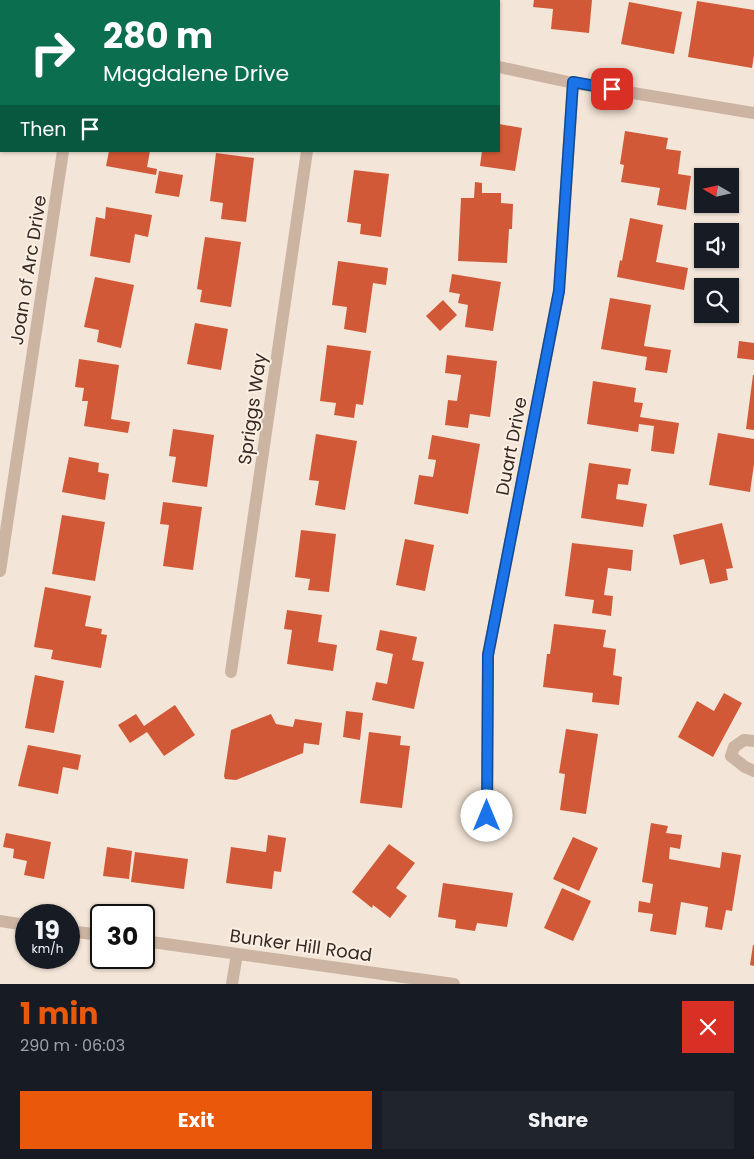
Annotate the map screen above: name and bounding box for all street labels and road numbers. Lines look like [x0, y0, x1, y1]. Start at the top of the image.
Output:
street label: Joan of Arc Drive [4, 193, 52, 347]
street label: Spriggs Way [232, 352, 272, 466]
street label: Duart Drive [489, 395, 533, 497]
street label: Bunker Hill Road [228, 923, 374, 967]

